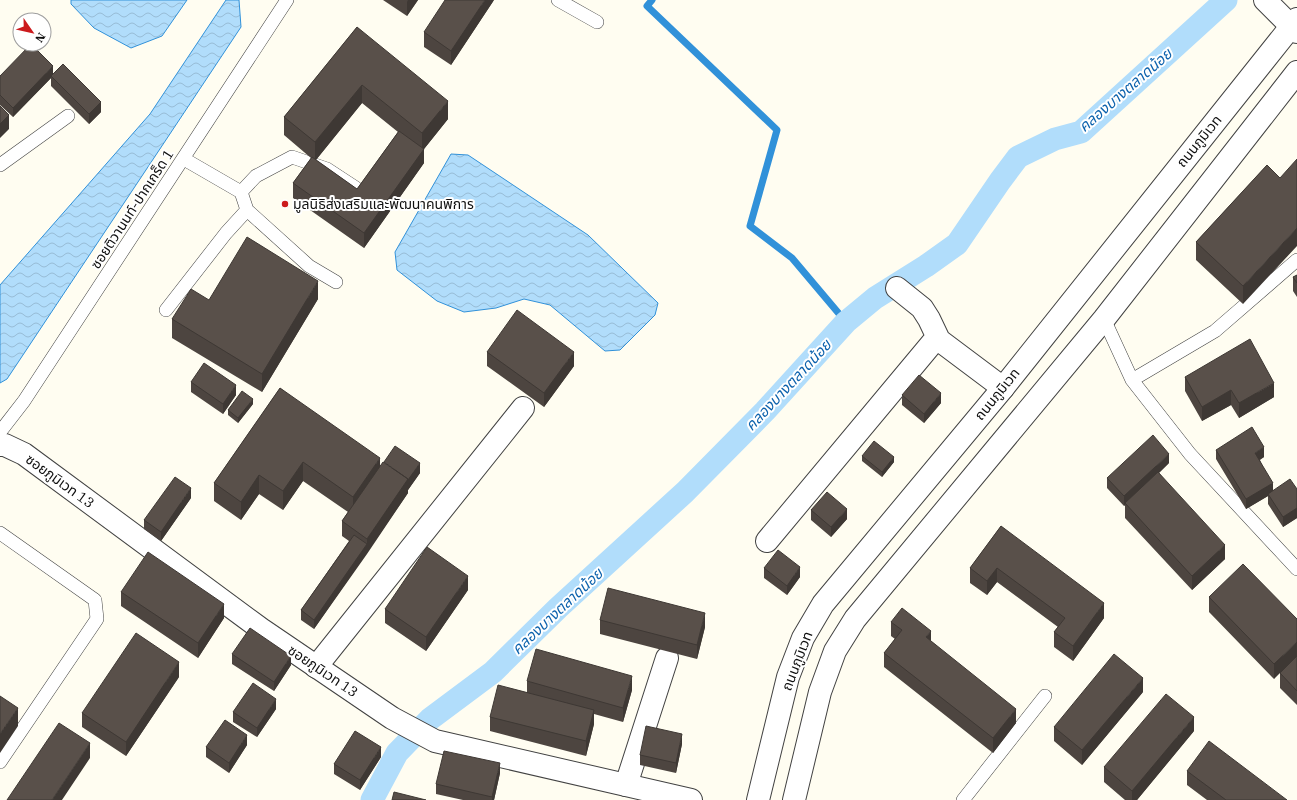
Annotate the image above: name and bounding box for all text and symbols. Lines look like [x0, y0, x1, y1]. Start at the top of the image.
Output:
north arrow [12, 12, 52, 52]
text: N [32, 30, 49, 45]
water label: คลองบางตลาดน้อย [1074, 43, 1177, 136]
street label: ถนนภูมิเวท [1172, 111, 1226, 171]
street label: ซอยติวานนท์-ปากเกร็ด 1 [87, 146, 177, 272]
place label: มูลนิธิส่งเสริมและพัฒนาคนพิการ [293, 195, 474, 213]
marker: มูลนิธิส่งเสริมและพัฒนาคนพิการ [280, 199, 290, 209]
water label: คลองบางตลาดน้อย [741, 335, 836, 435]
street label: ถนนภูมิเวท [970, 364, 1024, 424]
street label: ซอยภูมิเวท 13 [22, 450, 98, 512]
water label: คลองบางตลาดน้อย [507, 563, 607, 658]
street label: ถนนภูมิเวท [777, 629, 817, 693]
street label: ซอยภูมิเวท 13 [285, 641, 361, 701]

